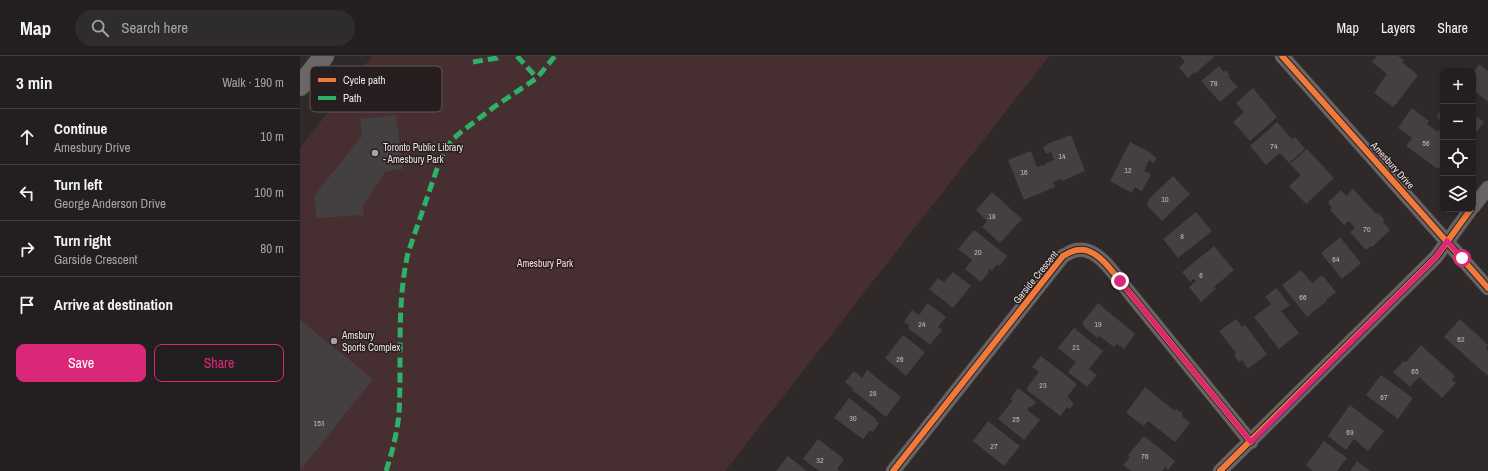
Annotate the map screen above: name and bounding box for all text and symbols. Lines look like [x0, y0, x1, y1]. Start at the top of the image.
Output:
search box [75, 10, 355, 46]
text: Map [20, 15, 51, 41]
icon: search [89, 17, 111, 39]
text: Search here [121, 17, 188, 38]
text: Map [1337, 19, 1359, 37]
text: Layers [1381, 19, 1415, 37]
text: Share [1437, 19, 1468, 37]
legend [310, 66, 442, 112]
map controls [1440, 68, 1476, 212]
button: + [1440, 68, 1476, 104]
text: 3 min [16, 71, 52, 94]
text: Cycle path [343, 73, 386, 87]
text: Walk · 190 m [222, 74, 284, 91]
house number: 78 [1210, 78, 1218, 88]
text: Path [343, 91, 362, 105]
button: − [1440, 104, 1476, 140]
text: Continue [54, 118, 107, 139]
icon: ahead [16, 126, 38, 148]
text: 10 m [260, 128, 284, 145]
street label: Amesbury Drive [1367, 138, 1417, 192]
house number: 56 [1422, 138, 1430, 148]
text: Amesbury Drive [54, 139, 130, 156]
button: locate [1440, 140, 1476, 176]
place label: Toronto Public Library - Amesbury Park [383, 141, 464, 166]
house number: 74 [1270, 141, 1278, 151]
marker: Toronto Public Library - Amesbury Park [370, 148, 380, 158]
house number: 14 [1058, 151, 1066, 161]
house number: 12 [1124, 165, 1132, 175]
house number: 16 [1020, 167, 1028, 177]
text: Turn left [54, 174, 102, 195]
button: layers [1440, 176, 1476, 212]
icon: left [16, 182, 38, 204]
text: 100 m [254, 184, 284, 201]
house number: 10 [1161, 194, 1169, 204]
text: George Anderson Drive [54, 195, 166, 212]
house number: 18 [988, 211, 996, 221]
house number: 70 [1363, 224, 1371, 234]
text: Turn right [54, 230, 111, 251]
house number: 8 [1180, 231, 1184, 241]
icon: right [16, 238, 38, 260]
text: 80 m [260, 240, 284, 257]
house number: 20 [974, 247, 982, 257]
street label: Garside Crescent [1010, 248, 1061, 306]
route start [1453, 249, 1471, 267]
text: Garside Crescent [54, 251, 138, 268]
house number: 64 [1332, 254, 1340, 264]
park label: Amesbury Park [516, 257, 574, 270]
house number: 6 [1199, 270, 1203, 280]
route end [1111, 272, 1129, 290]
house number: 66 [1299, 292, 1307, 302]
icon: arrive [16, 294, 38, 316]
text: Arrive at destination [54, 294, 173, 315]
house number: 24 [918, 319, 926, 329]
house number: 19 [1094, 319, 1102, 329]
place label: Amsbury Sports Complex [341, 329, 401, 354]
house number: 62 [1457, 334, 1465, 344]
marker: Amsbury Sports Complex [329, 336, 339, 346]
house number: 21 [1072, 342, 1080, 352]
button: Save [16, 344, 146, 382]
button: Share [154, 344, 284, 382]
house number: 26 [896, 354, 904, 364]
house number: 65 [1411, 366, 1419, 376]
house number: 23 [1039, 380, 1047, 390]
house number: 28 [869, 388, 877, 398]
house number: 67 [1380, 392, 1388, 402]
house number: 30 [849, 413, 857, 423]
house number: 25 [1012, 414, 1020, 424]
house number: 153 [314, 418, 325, 428]
house number: 69 [1346, 427, 1354, 437]
house number: 27 [990, 441, 998, 451]
house number: 76 [1141, 451, 1149, 461]
house number: 32 [816, 455, 824, 465]

